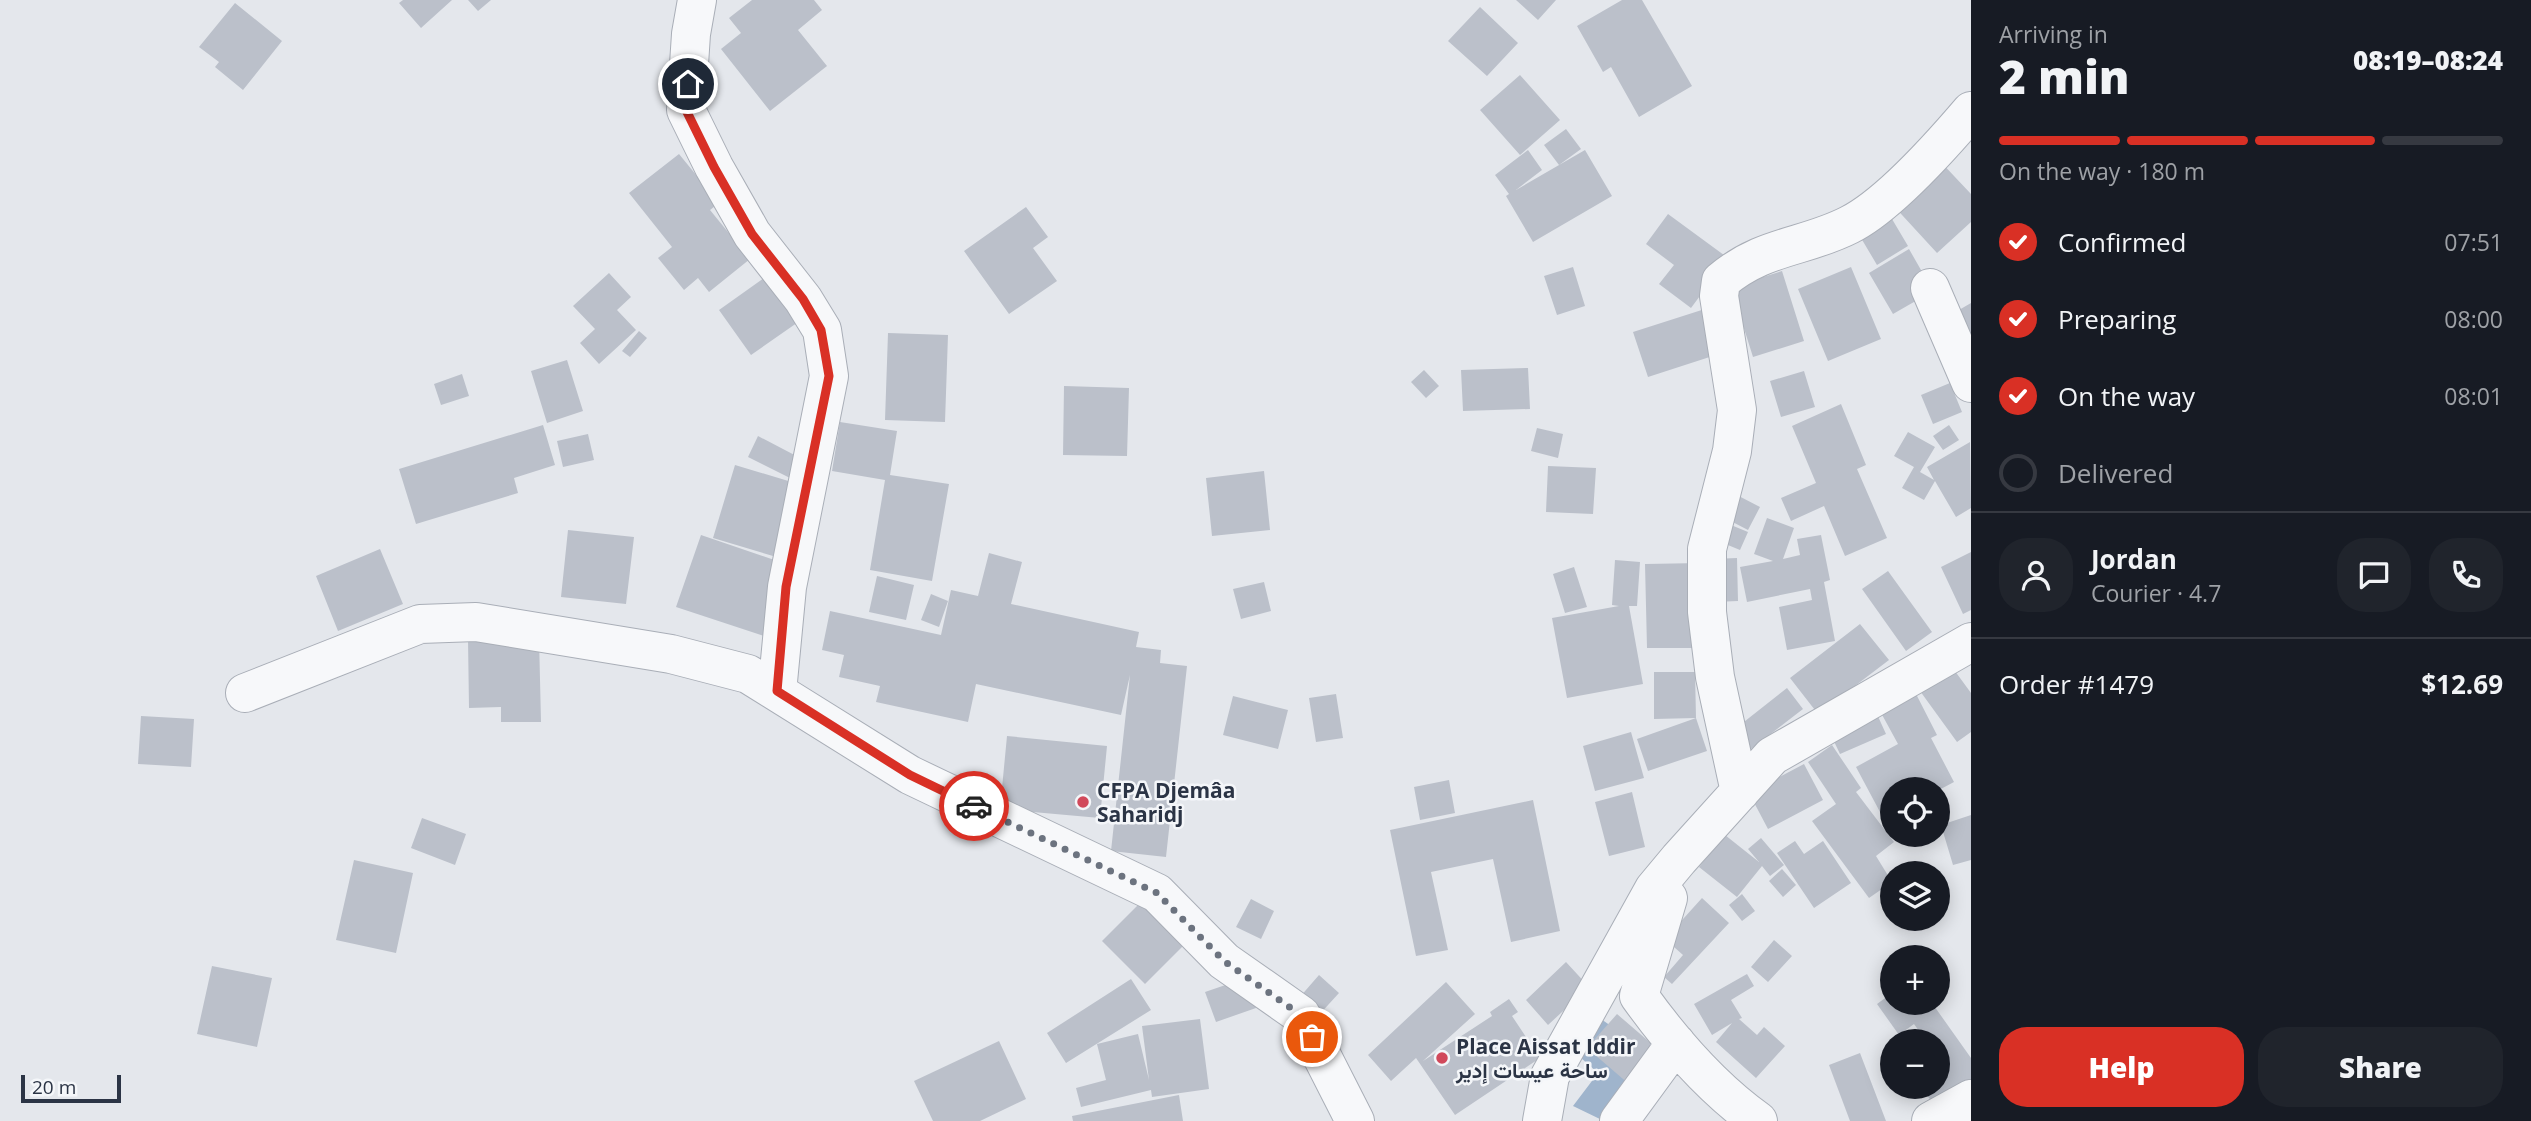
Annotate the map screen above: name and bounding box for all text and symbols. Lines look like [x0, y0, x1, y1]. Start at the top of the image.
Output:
text: Arriving in [1999, 18, 2108, 50]
text: 08:19–08:24 [2353, 42, 2503, 78]
text: 2 min [1999, 45, 2130, 107]
pin [658, 54, 718, 114]
icon: home [669, 65, 707, 103]
text: On the way · 180 m [1999, 155, 2205, 187]
icon: check [1999, 223, 2037, 261]
text: Confirmed [2058, 224, 2186, 260]
text: 07:51 [2444, 226, 2503, 258]
icon: check [1999, 300, 2037, 338]
text: Preparing [2058, 301, 2176, 337]
text: 08:00 [2444, 303, 2503, 335]
icon: check [1999, 377, 2037, 415]
text: On the way [2058, 378, 2195, 414]
text: 08:01 [2444, 380, 2503, 412]
text: Delivered [2058, 455, 2173, 491]
button: person [1999, 538, 2073, 612]
button: chat [2337, 538, 2411, 612]
button: phone [2429, 538, 2503, 612]
text: Jordan [2091, 541, 2177, 577]
text: Courier · 4.7 [2091, 577, 2221, 609]
text: Order #1479 [1999, 666, 2154, 702]
text: $12.69 [2421, 666, 2503, 702]
courier [939, 771, 1009, 841]
place label: CFPA Djemâa Saharidj [1097, 776, 1235, 828]
map controls [1880, 777, 1950, 1099]
button: locate [1880, 777, 1950, 847]
icon: car [955, 787, 993, 825]
marker: CFPA Djemâa Saharidj [1075, 794, 1091, 810]
button: layers [1880, 861, 1950, 931]
button: + [1880, 945, 1950, 1015]
pin [1282, 1007, 1342, 1067]
icon: bag [1293, 1018, 1331, 1056]
button: Help [1999, 1027, 2244, 1107]
button: Share [2258, 1027, 2503, 1107]
button: − [1880, 1029, 1950, 1099]
place label: Place Aissat Iddir ساحة عيسات إدير [1455, 1032, 1636, 1085]
marker: Place Aissat Iddir ساحة عيسات إدير [1434, 1050, 1450, 1066]
scale bar [21, 1072, 121, 1104]
text: 20 m [32, 1074, 76, 1100]

